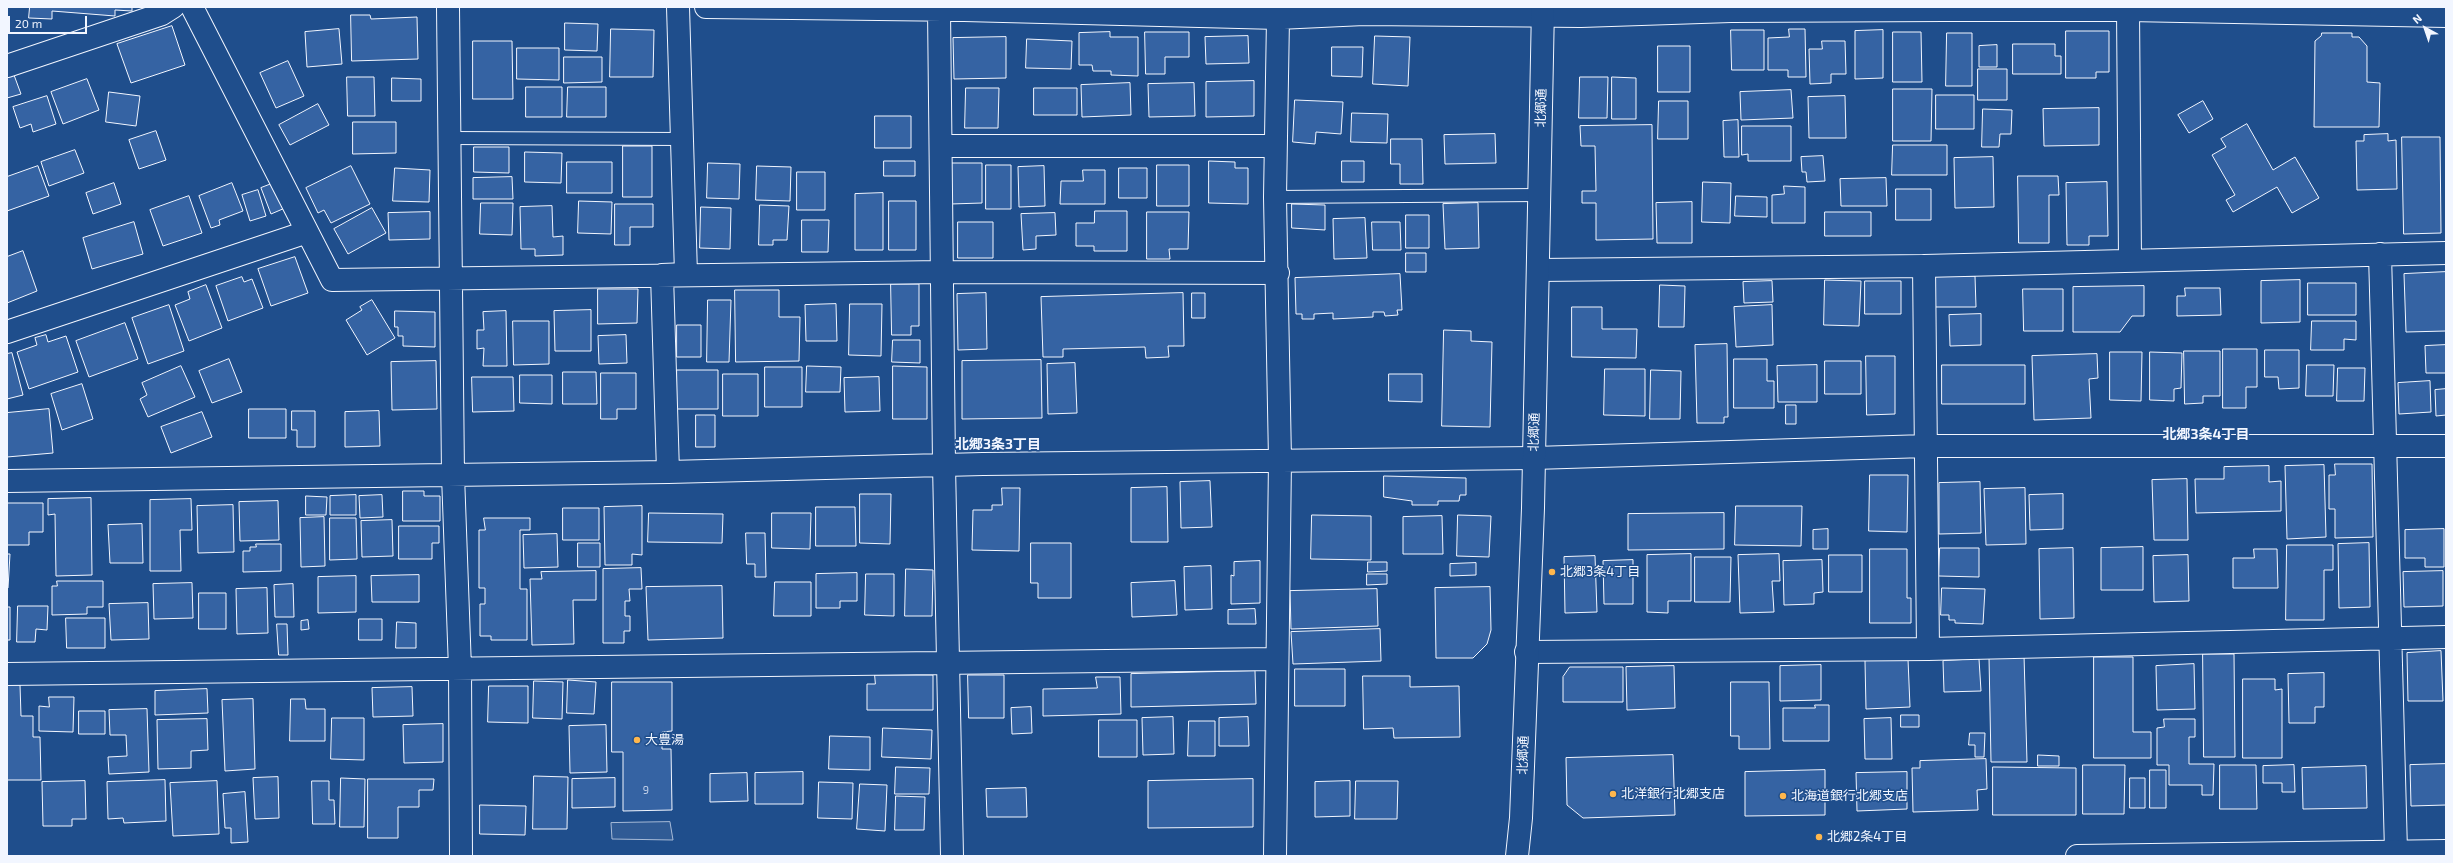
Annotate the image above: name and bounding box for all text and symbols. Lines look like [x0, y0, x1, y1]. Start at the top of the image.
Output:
scale bar [10, 8, 89, 34]
north arrow [2405, 8, 2445, 48]
text: N [2410, 11, 2424, 26]
text: 20 m [15, 16, 42, 30]
street label: 北郷通 [1533, 88, 1549, 128]
street label: 北郷通 [1526, 412, 1542, 452]
district label: 北郷3条4丁目 [2163, 426, 2249, 442]
district label: 北郷3条3丁目 [955, 436, 1041, 452]
place label: 北郷3条4丁目 [1560, 564, 1640, 580]
marker: 北郷3条4丁目 [1547, 567, 1557, 577]
place label: 大豊湯 [645, 732, 684, 748]
marker: 大豊湯 [632, 735, 642, 745]
street label: 北郷通 [1515, 735, 1531, 775]
house number: 9 [643, 783, 649, 797]
place label: 北洋銀行北郷支店 [1621, 786, 1725, 802]
place label: 北海道銀行北郷支店 [1791, 788, 1908, 804]
marker: 北洋銀行北郷支店 [1608, 789, 1618, 799]
marker: 北海道銀行北郷支店 [1778, 791, 1788, 801]
place label: 北郷2条4丁目 [1827, 829, 1907, 845]
marker: 北郷2条4丁目 [1814, 832, 1824, 842]

